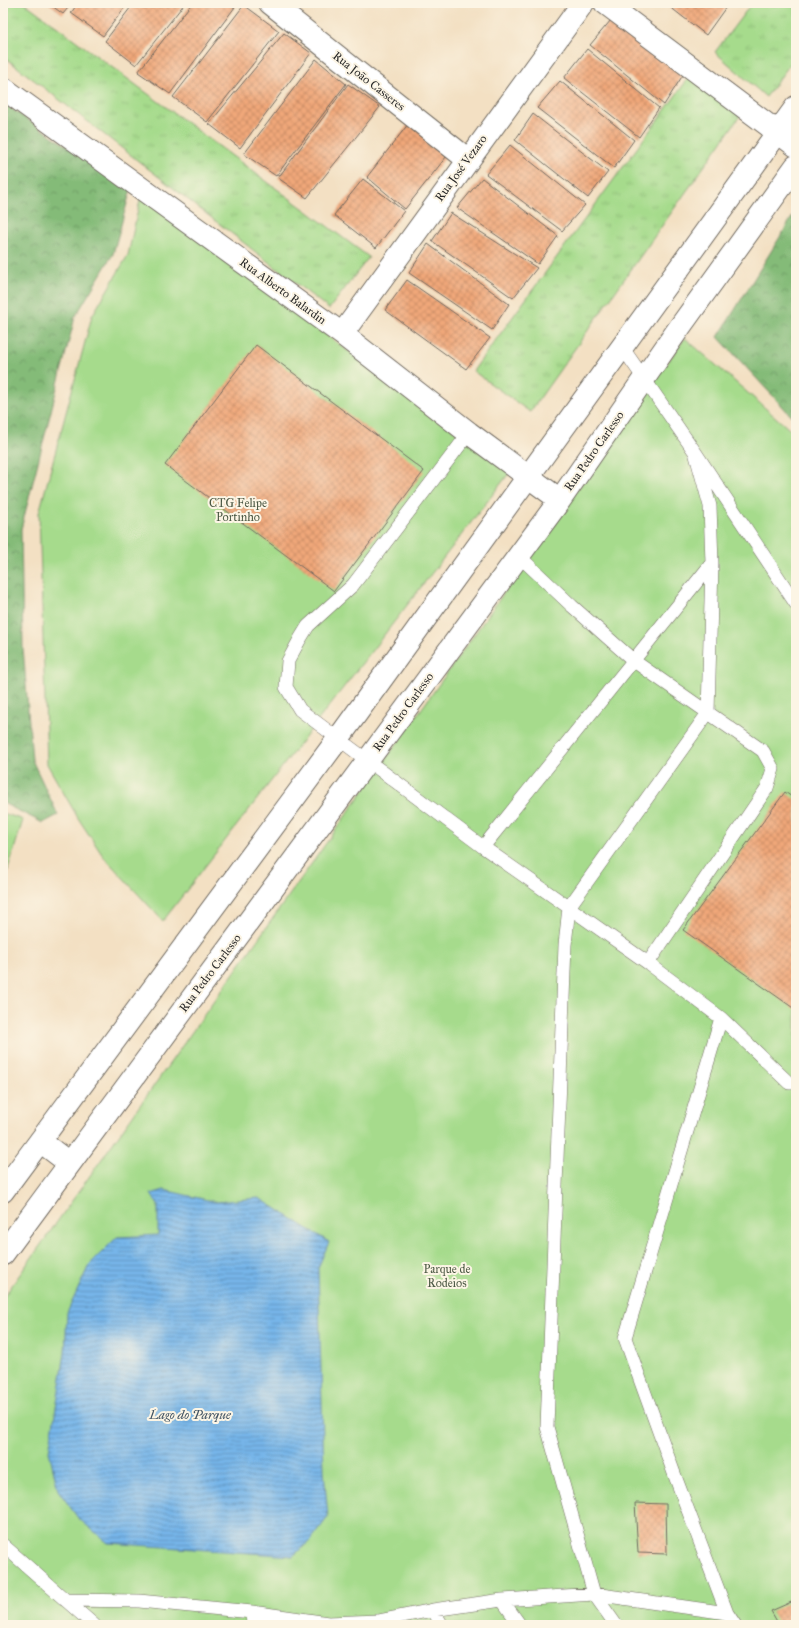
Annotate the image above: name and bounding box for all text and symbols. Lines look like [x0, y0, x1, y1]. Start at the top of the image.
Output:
street label: Rua João Casseres [330, 48, 408, 114]
street label: Rua José Vezaro [432, 132, 491, 205]
street label: Rua Alberto Balardin [237, 255, 329, 327]
street label: Rua Pedro Carlesso [561, 409, 627, 493]
park label: CTG Felipe Portinho [209, 496, 267, 524]
street label: Rua Pedro Carlesso [370, 670, 436, 754]
street label: Rua Pedro Carlesso [176, 931, 244, 1015]
park label: Parque de Rodeios [424, 1262, 470, 1290]
water label: Lago do Parque [148, 1407, 232, 1423]

